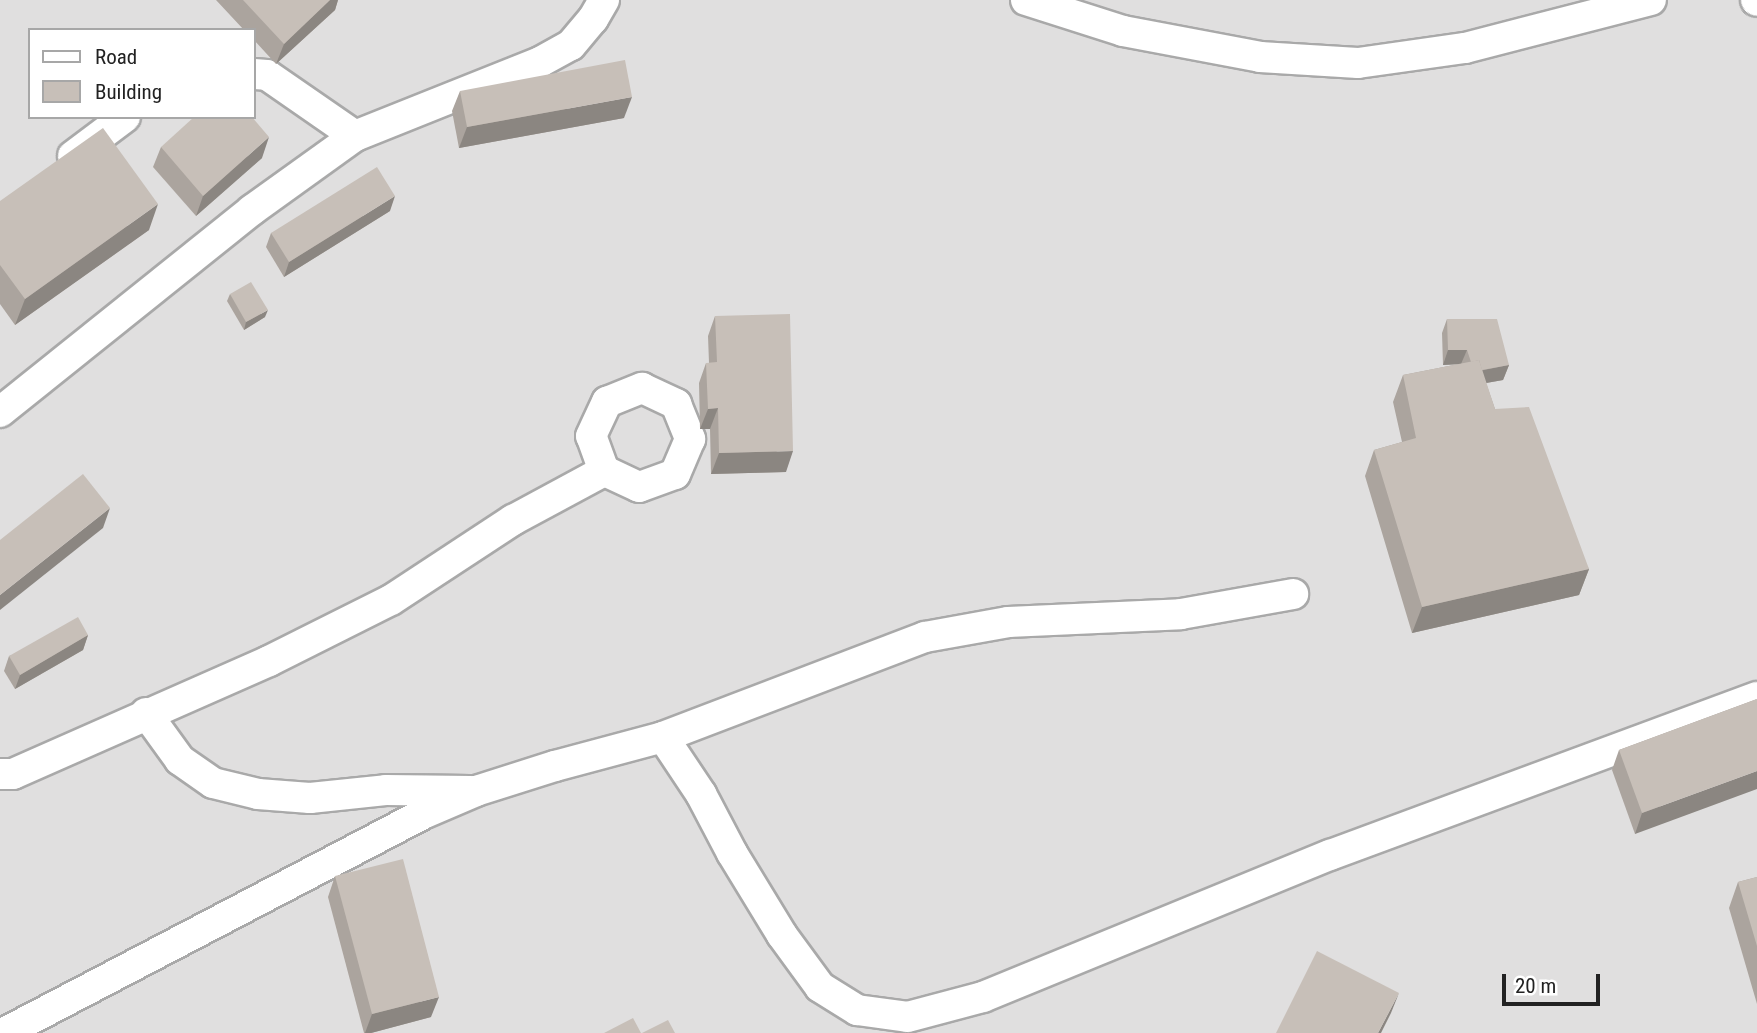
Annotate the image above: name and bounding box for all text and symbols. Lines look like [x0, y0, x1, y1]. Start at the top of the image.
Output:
legend [28, 28, 256, 119]
text: Road [95, 45, 137, 69]
text: Building [95, 80, 162, 104]
scale bar [1505, 960, 1603, 1004]
text: 20 m [1515, 974, 1556, 998]

